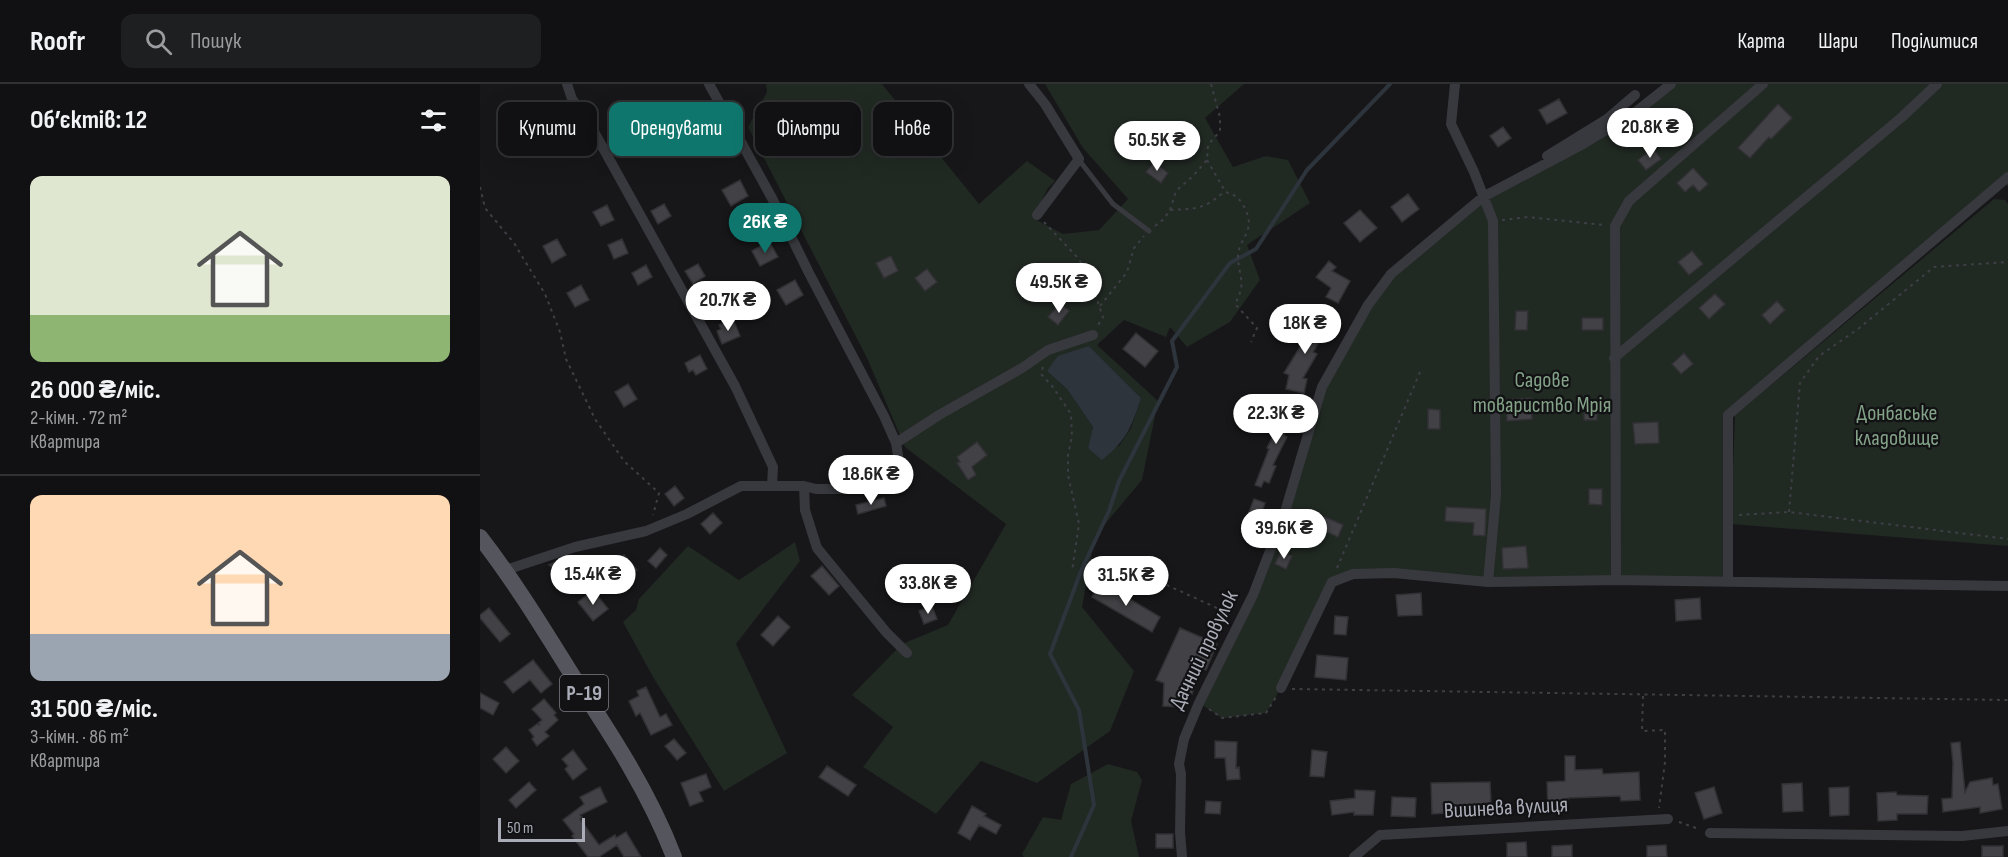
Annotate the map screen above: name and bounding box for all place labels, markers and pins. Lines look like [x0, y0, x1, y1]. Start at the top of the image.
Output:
pin: 20.8K ₴ [1595, 108, 1705, 159]
pin: 50.5K ₴ [1102, 121, 1212, 172]
pin: 26K ₴ [723, 203, 807, 254]
pin: 49.5K ₴ [1004, 263, 1114, 314]
pin: 20.7K ₴ [673, 281, 783, 332]
pin: 18K ₴ [1263, 304, 1347, 355]
pin: 22.3K ₴ [1221, 394, 1331, 445]
pin: 18.6K ₴ [816, 455, 926, 506]
pin: 39.6K ₴ [1229, 509, 1339, 560]
pin: 15.4K ₴ [538, 555, 648, 606]
pin: 31.5K ₴ [1071, 556, 1181, 607]
pin: 33.8K ₴ [873, 564, 983, 615]

